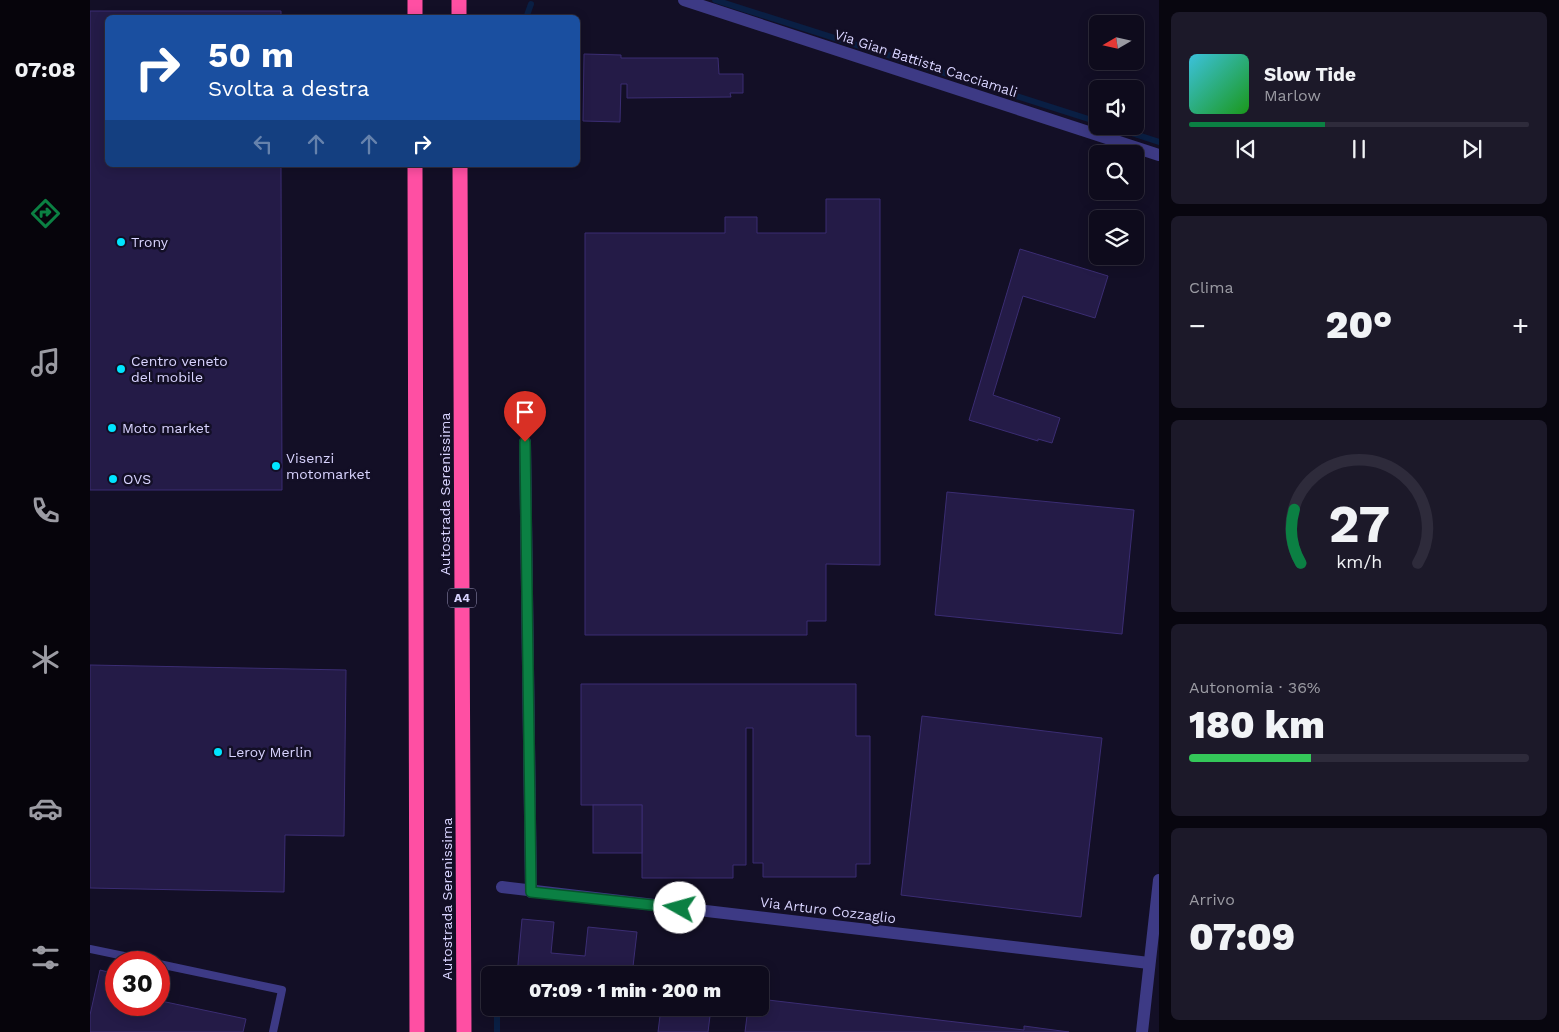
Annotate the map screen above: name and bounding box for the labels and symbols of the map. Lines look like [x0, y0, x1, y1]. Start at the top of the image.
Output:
north arrow [1089, 15, 1144, 70]
street label: Via Gian Battista Cacciamali [832, 26, 1020, 100]
place label: Trony [131, 234, 169, 250]
marker: Trony [115, 236, 127, 248]
place label: Centro veneto del mobile [131, 353, 228, 385]
marker: Centro veneto del mobile [115, 363, 127, 375]
pin [504, 391, 546, 442]
street label: Autostrada Serenissima [437, 413, 453, 575]
place label: Moto market [122, 420, 210, 436]
marker: Moto market [106, 422, 118, 434]
place label: Visenzi motomarket [286, 450, 370, 482]
marker: Visenzi motomarket [270, 460, 282, 472]
place label: OVS [123, 471, 151, 487]
marker: OVS [107, 473, 119, 485]
road number: A4 [448, 588, 476, 608]
place label: Leroy Merlin [228, 744, 312, 760]
marker: Leroy Merlin [212, 746, 224, 758]
street label: Autostrada Serenissima [439, 818, 455, 980]
position arrow [653, 881, 705, 933]
street label: Via Arturo Cozzaglio [759, 894, 897, 926]
speed limit sign: 30 [105, 951, 170, 1016]

